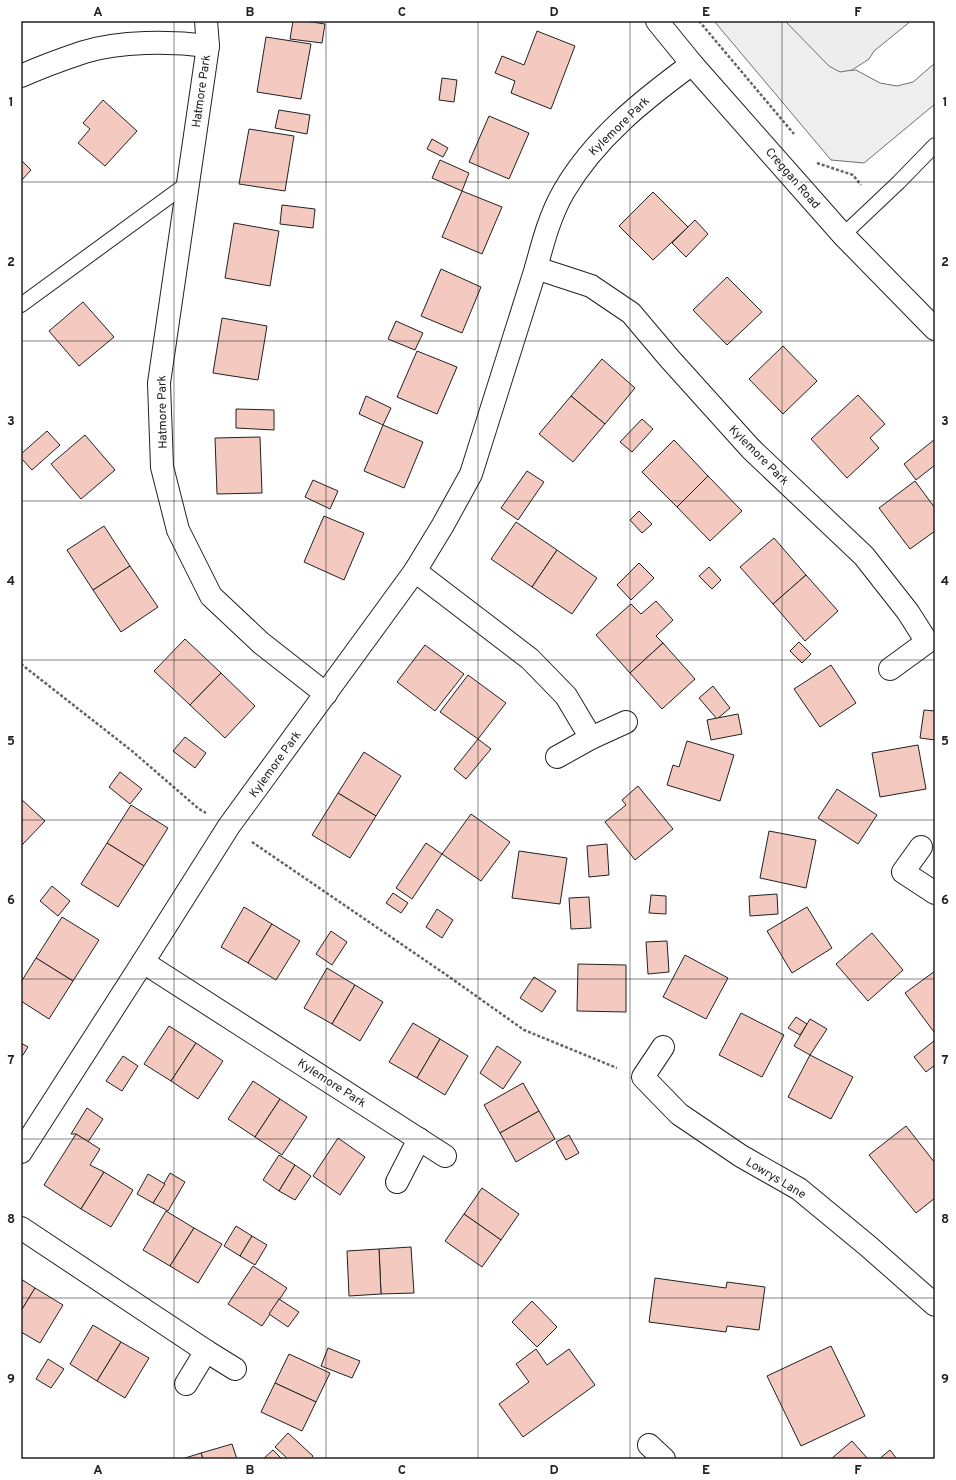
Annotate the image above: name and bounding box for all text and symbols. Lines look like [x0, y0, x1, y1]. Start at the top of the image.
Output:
text: A [93, 5, 103, 21]
text: B [246, 5, 255, 21]
text: C [398, 5, 406, 21]
text: D [549, 5, 559, 21]
text: E [702, 5, 710, 21]
text: F [854, 5, 862, 21]
street label: Hatmore Park [189, 54, 215, 129]
street label: Kylemore Park [586, 94, 654, 160]
text: 1 [8, 95, 14, 111]
text: 1 [942, 95, 948, 111]
street label: Creggan Road [761, 145, 823, 213]
text: 2 [7, 255, 15, 271]
text: 2 [941, 255, 949, 271]
street label: Hatmore Park [154, 375, 172, 449]
text: 3 [7, 414, 15, 430]
text: 3 [941, 414, 949, 430]
street label: Kylemore Park [725, 422, 792, 489]
text: 4 [7, 574, 15, 590]
text: 4 [941, 574, 949, 590]
street label: Kylemore Park [246, 728, 305, 801]
text: 5 [7, 734, 15, 750]
text: 5 [941, 734, 949, 750]
text: 6 [7, 893, 15, 909]
text: 6 [941, 893, 949, 909]
text: 7 [8, 1053, 15, 1069]
text: 7 [942, 1053, 949, 1069]
street label: Kylemore Park [294, 1056, 369, 1112]
street label: Lowrys Lane [742, 1155, 809, 1203]
text: 8 [7, 1212, 15, 1228]
text: 8 [941, 1212, 949, 1228]
text: 9 [7, 1372, 15, 1388]
text: 9 [941, 1372, 949, 1388]
text: A [93, 1463, 103, 1479]
text: B [246, 1463, 255, 1479]
text: C [398, 1463, 406, 1479]
text: D [549, 1463, 559, 1479]
text: E [702, 1463, 710, 1479]
text: F [854, 1463, 862, 1479]

